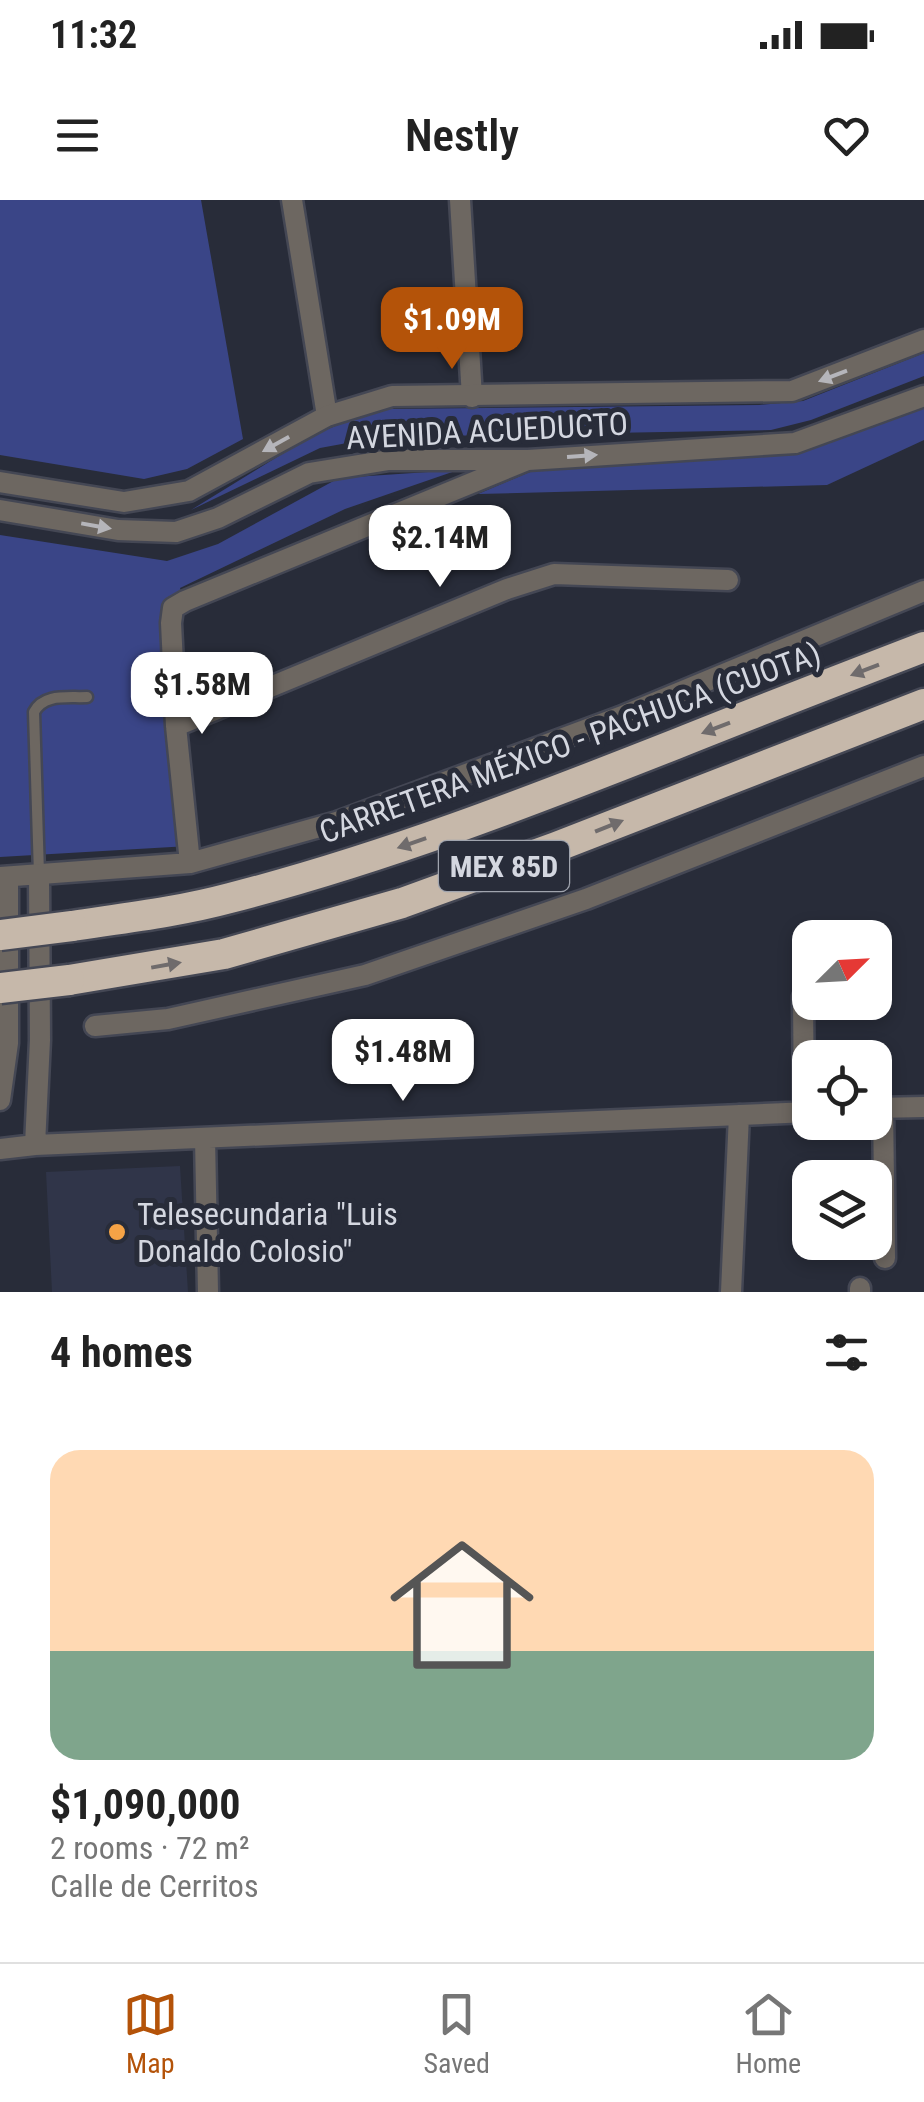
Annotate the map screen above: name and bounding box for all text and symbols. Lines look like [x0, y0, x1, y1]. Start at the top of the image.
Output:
text: 11:32 [50, 13, 137, 57]
icon: menu [50, 108, 105, 163]
icon: heart [819, 108, 874, 163]
text: Nestly [405, 109, 519, 162]
pin: $1.09M [371, 287, 533, 372]
text: $1.09M [403, 300, 501, 338]
one-way arrow [818, 368, 848, 384]
street label: AVENIDA ACUEDUCTO [345, 405, 629, 457]
one-way arrow [262, 434, 290, 452]
one-way arrow [566, 448, 598, 464]
pin: $2.14M [359, 505, 521, 590]
text: $2.14M [391, 518, 489, 556]
one-way arrow [81, 519, 112, 535]
street label: CARRETERA MÉXICO - PACHUCA (CUOTA) [314, 634, 826, 852]
pin: $1.58M [121, 652, 283, 737]
one-way arrow [850, 662, 880, 678]
text: $1.58M [153, 665, 251, 703]
one-way arrow [701, 721, 731, 737]
one-way arrow [594, 818, 624, 834]
one-way arrow [397, 837, 427, 852]
road number: MEX 85D [439, 841, 569, 891]
north arrow [792, 920, 892, 1020]
map controls [792, 920, 892, 1260]
one-way arrow [150, 957, 182, 972]
pin: $1.48M [322, 1019, 484, 1104]
text: $1.48M [354, 1032, 452, 1070]
button: locate [792, 1040, 892, 1140]
button: layers [792, 1160, 892, 1260]
place label: Telesecundaria "Luis Donaldo Colosio" [137, 1195, 398, 1270]
marker: Telesecundaria "Luis Donaldo Colosio" [106, 1221, 128, 1243]
icon: filters [819, 1325, 874, 1380]
text: 4 homes [50, 1328, 193, 1377]
icon: home [372, 1515, 552, 1695]
text: $1,090,000 [50, 1780, 240, 1829]
text: 2 rooms · 72 m² [50, 1829, 249, 1867]
text: Calle de Cerritos [50, 1867, 259, 1905]
tab: Map [123, 1987, 178, 2080]
tab: Saved [423, 1987, 490, 2080]
tab: Home [736, 1987, 801, 2080]

